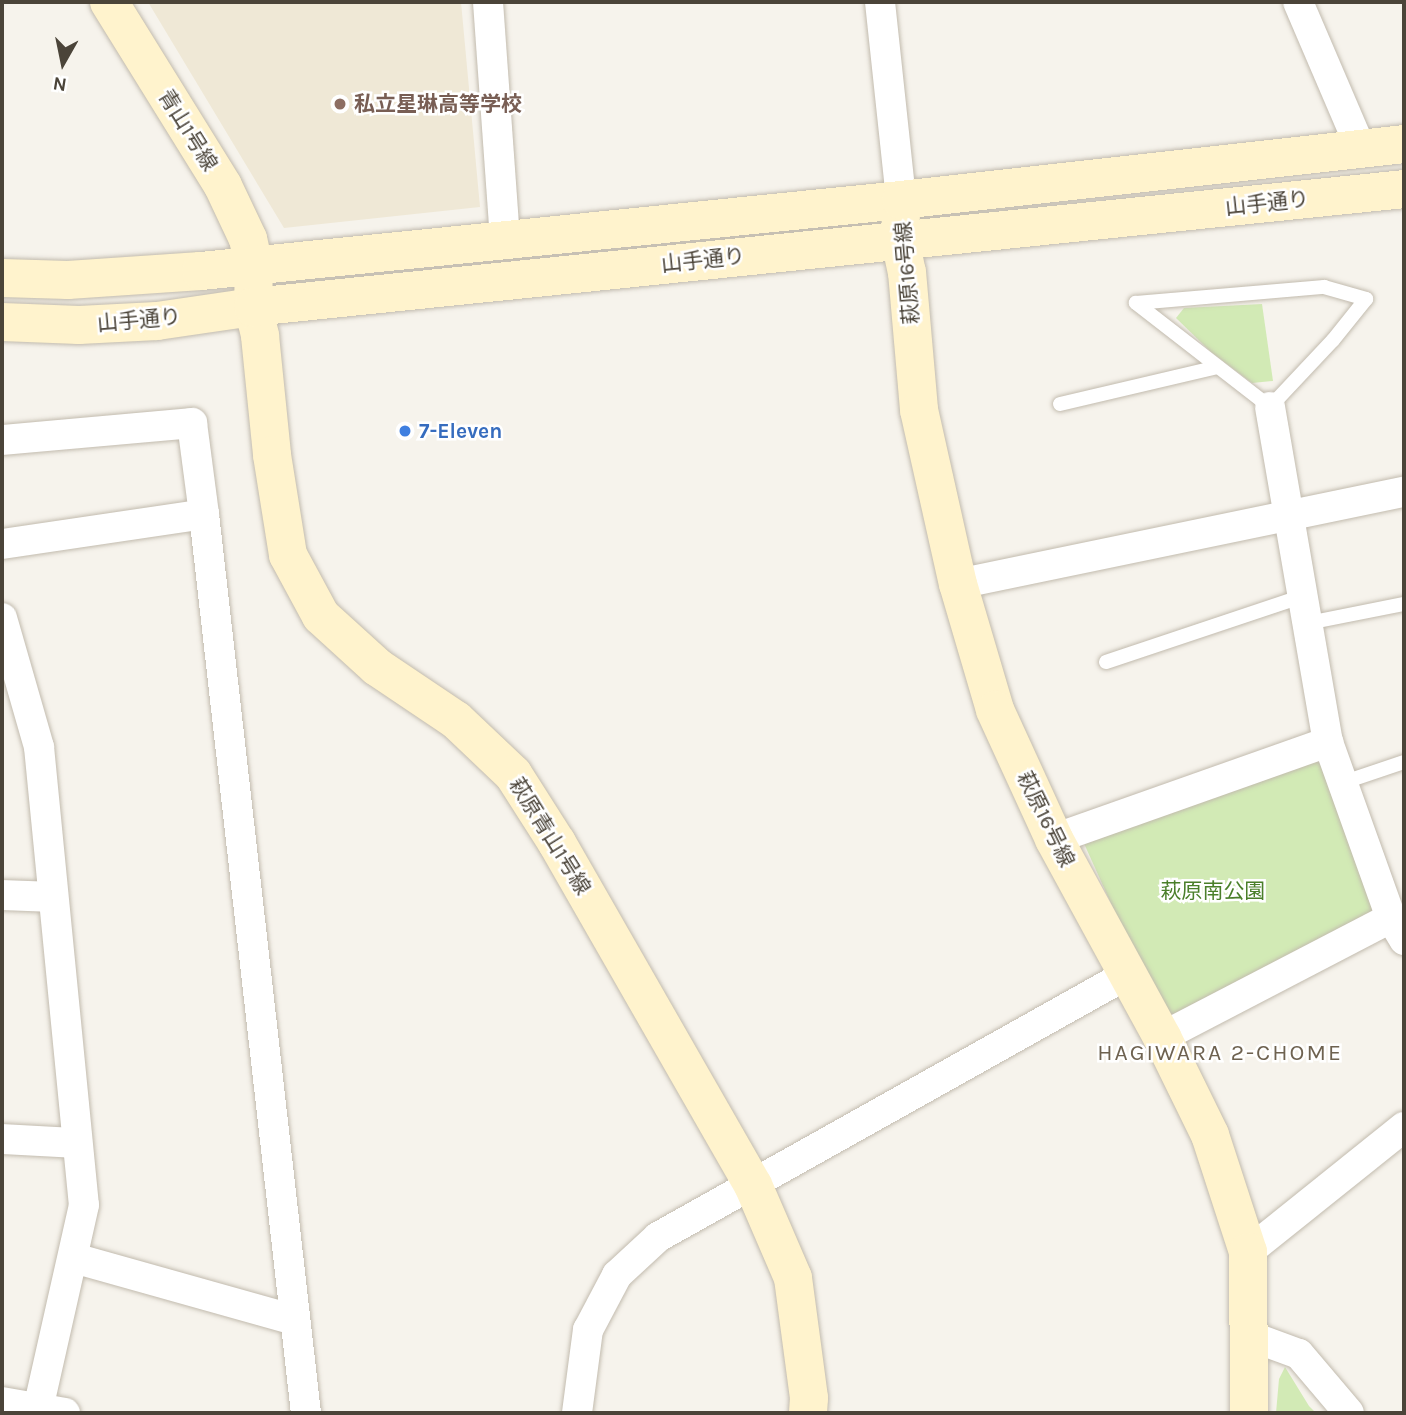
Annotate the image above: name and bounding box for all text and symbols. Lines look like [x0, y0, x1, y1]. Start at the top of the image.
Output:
north arrow [28, 28, 98, 98]
text: N [51, 72, 68, 96]
street label: 青山1号線 [153, 85, 223, 175]
place label: 私立星琳高等学校 [354, 91, 522, 117]
marker: 私立星琳高等学校 [332, 96, 348, 112]
street label: 山手通り [1224, 186, 1310, 220]
street label: 萩原16号線 [890, 221, 924, 325]
street label: 山手通り [660, 243, 746, 277]
street label: 山手通り [96, 304, 182, 336]
place label: 7-Eleven [419, 418, 502, 444]
marker: 7-Eleven [397, 423, 413, 439]
street label: 萩原16号線 [1012, 767, 1080, 871]
street label: 萩原青山1号線 [504, 773, 596, 899]
park label: 萩原南公園 [1161, 878, 1265, 904]
district label: HAGIWARA 2-CHOME [1099, 1039, 1341, 1067]

